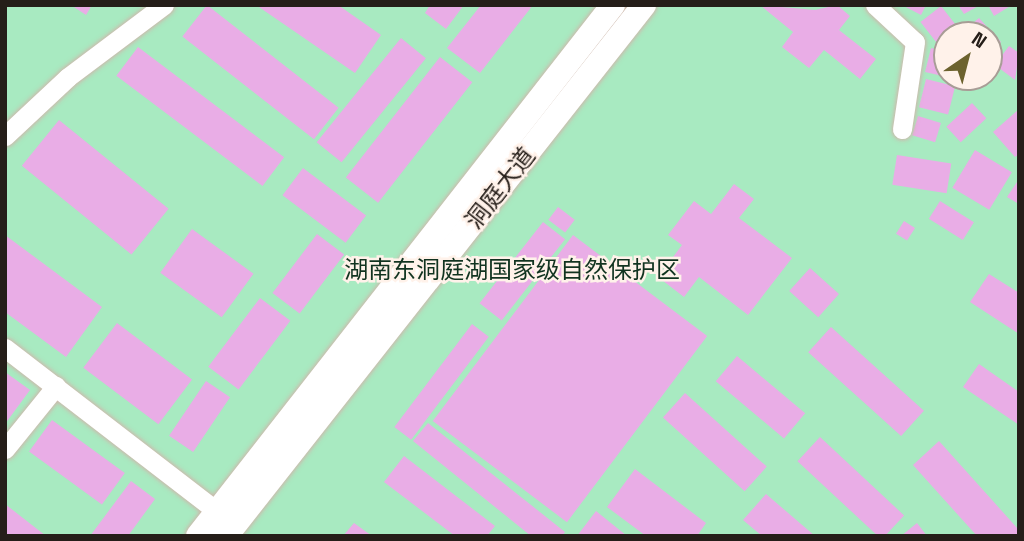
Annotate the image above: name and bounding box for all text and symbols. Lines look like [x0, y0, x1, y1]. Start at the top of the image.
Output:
north arrow [933, 21, 1003, 91]
text: N [967, 26, 992, 54]
street label: 洞庭大道 [459, 141, 541, 235]
park label: 湖南东洞庭湖国家级自然保护区 [344, 256, 680, 284]

